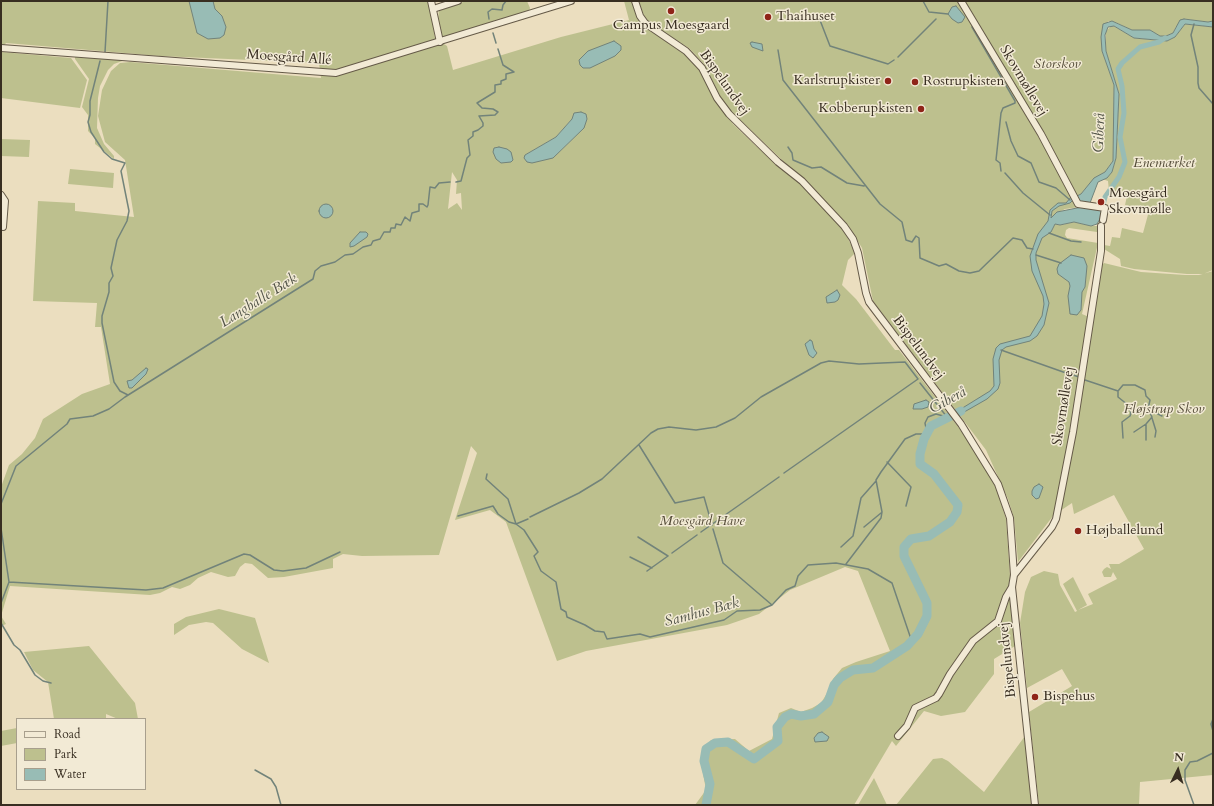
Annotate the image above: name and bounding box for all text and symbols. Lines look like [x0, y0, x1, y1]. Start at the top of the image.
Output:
marker: Campus Moesgaard [666, 6, 676, 16]
place label: Thaihuset [776, 9, 835, 25]
marker: Thaihuset [763, 12, 773, 22]
place label: Campus Moesgaard [613, 18, 729, 34]
street label: Skovmøllevej [995, 42, 1051, 120]
street label: Moesgård Allé [246, 47, 332, 69]
street label: Bispelundvej [695, 47, 753, 119]
park label: Storskov [1033, 57, 1081, 73]
place label: Karlstrupkister [794, 73, 880, 89]
place label: Rostrupkisten [923, 74, 1004, 90]
marker: Karlstrupkister [883, 76, 893, 86]
marker: Rostrupkisten [910, 77, 920, 87]
place label: Kobberupkisten [819, 101, 913, 117]
marker: Kobberupkisten [916, 104, 926, 114]
water label: Giberå [1090, 113, 1110, 153]
park label: Enemærket [1133, 156, 1195, 172]
place label: Moesgård Skovmølle [1109, 186, 1171, 218]
marker: Moesgård Skovmølle [1096, 197, 1106, 207]
water label: Langballe Bæk [217, 270, 301, 332]
street label: Bispelundvej [888, 313, 948, 383]
street label: Skovmøllevej [1049, 365, 1079, 447]
water label: Giberå [927, 384, 969, 418]
park label: Fløjstrup Skov [1124, 402, 1204, 418]
park label: Moesgård Have [659, 514, 745, 530]
place label: Højballelund [1086, 523, 1163, 539]
marker: Højballelund [1073, 526, 1083, 536]
water label: Samhus Bæk [663, 594, 741, 632]
street label: Bispelundvej [996, 621, 1020, 699]
place label: Bispehus [1043, 689, 1095, 705]
marker: Bispehus [1030, 692, 1040, 702]
legend [16, 718, 146, 790]
text: Road [54, 726, 80, 742]
text: Park [54, 746, 77, 762]
north arrow [1158, 750, 1198, 790]
text: N [1174, 750, 1184, 765]
text: Water [54, 766, 86, 782]

